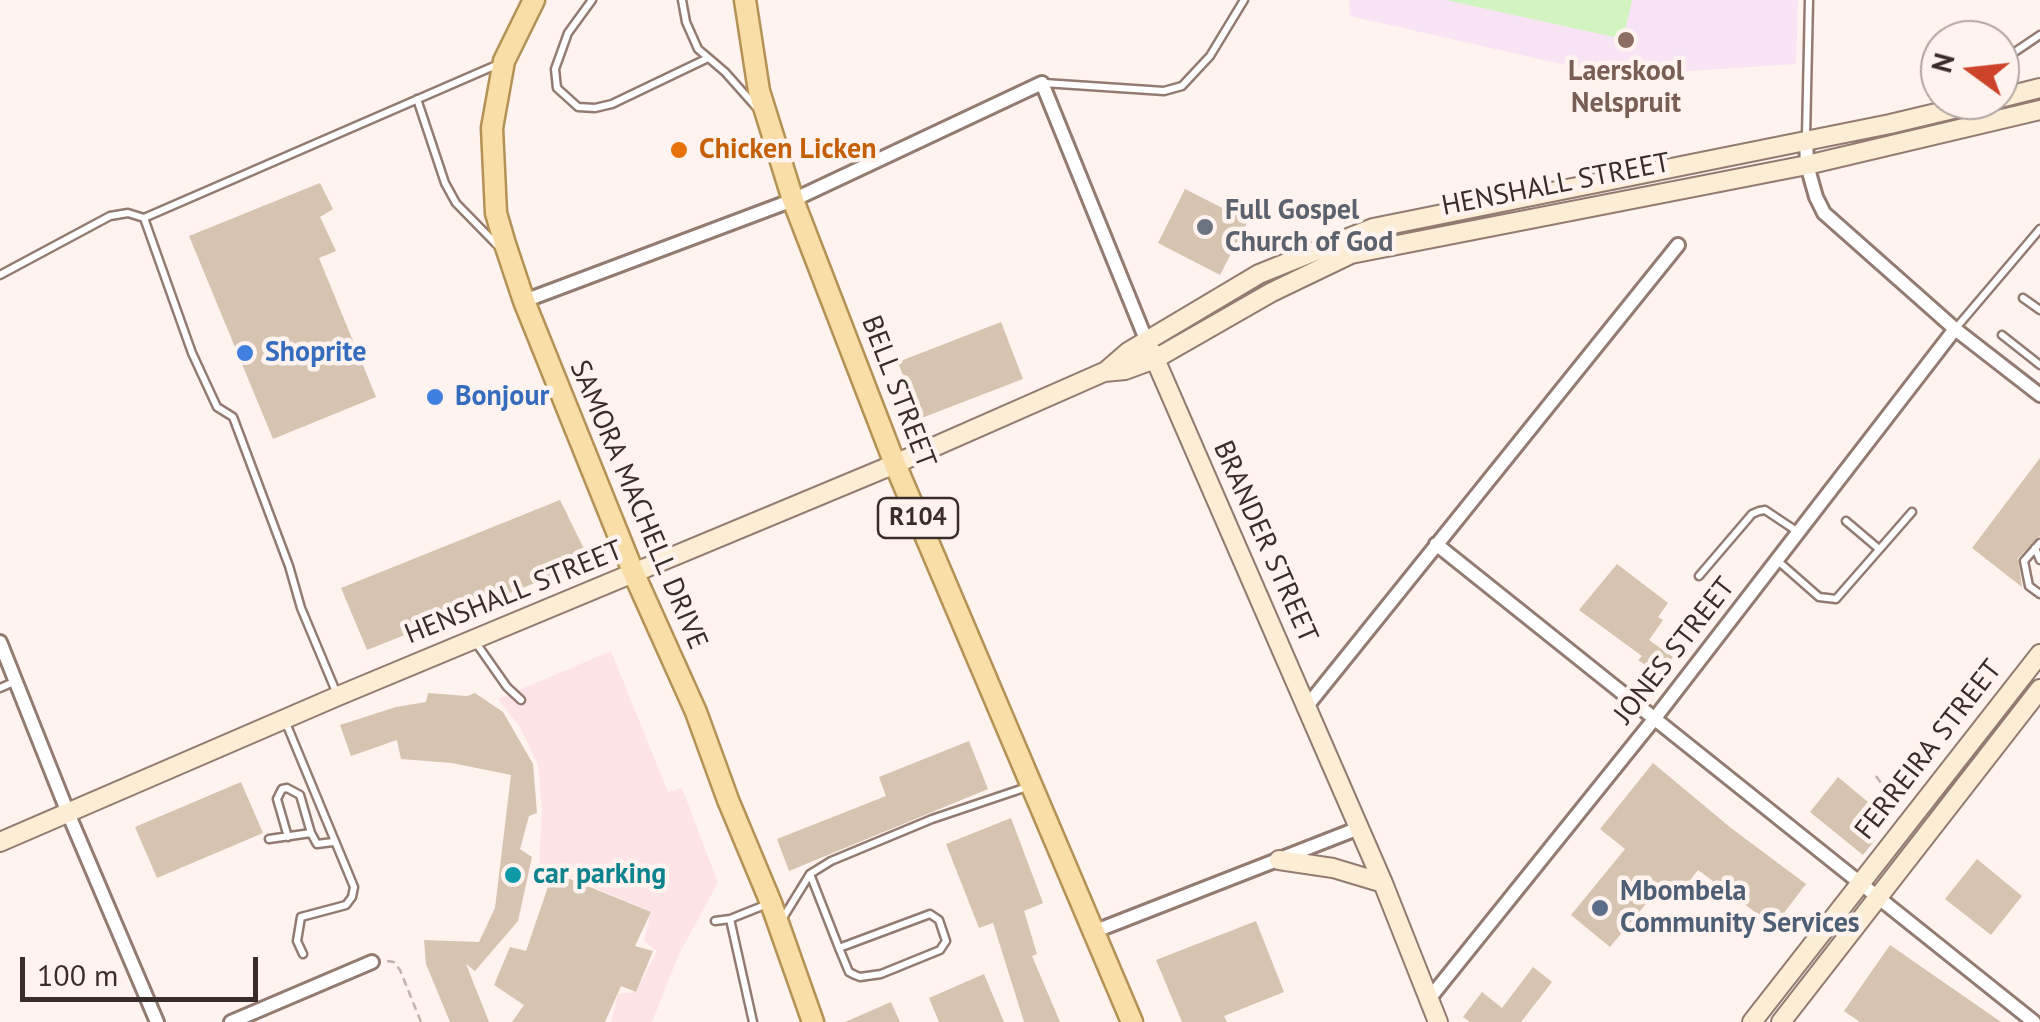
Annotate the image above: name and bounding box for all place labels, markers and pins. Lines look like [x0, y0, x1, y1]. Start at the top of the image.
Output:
marker: Laerskool Nelspruit [1615, 29, 1637, 51]
place label: Laerskool Nelspruit [1568, 55, 1684, 121]
place label: Chicken Licken [699, 133, 876, 167]
marker: Chicken Licken [668, 139, 690, 161]
place label: Full Gospel Church of God [1225, 194, 1393, 260]
marker: Full Gospel Church of God [1194, 216, 1216, 238]
place label: Shoprite [265, 336, 366, 370]
marker: Shoprite [234, 342, 256, 364]
place label: Bonjour [455, 380, 549, 414]
marker: Bonjour [424, 386, 446, 408]
place label: car parking [533, 858, 666, 892]
marker: car parking [502, 864, 524, 886]
place label: Mbombela Community Services [1620, 875, 1860, 941]
marker: Mbombela Community Services [1589, 897, 1611, 919]

